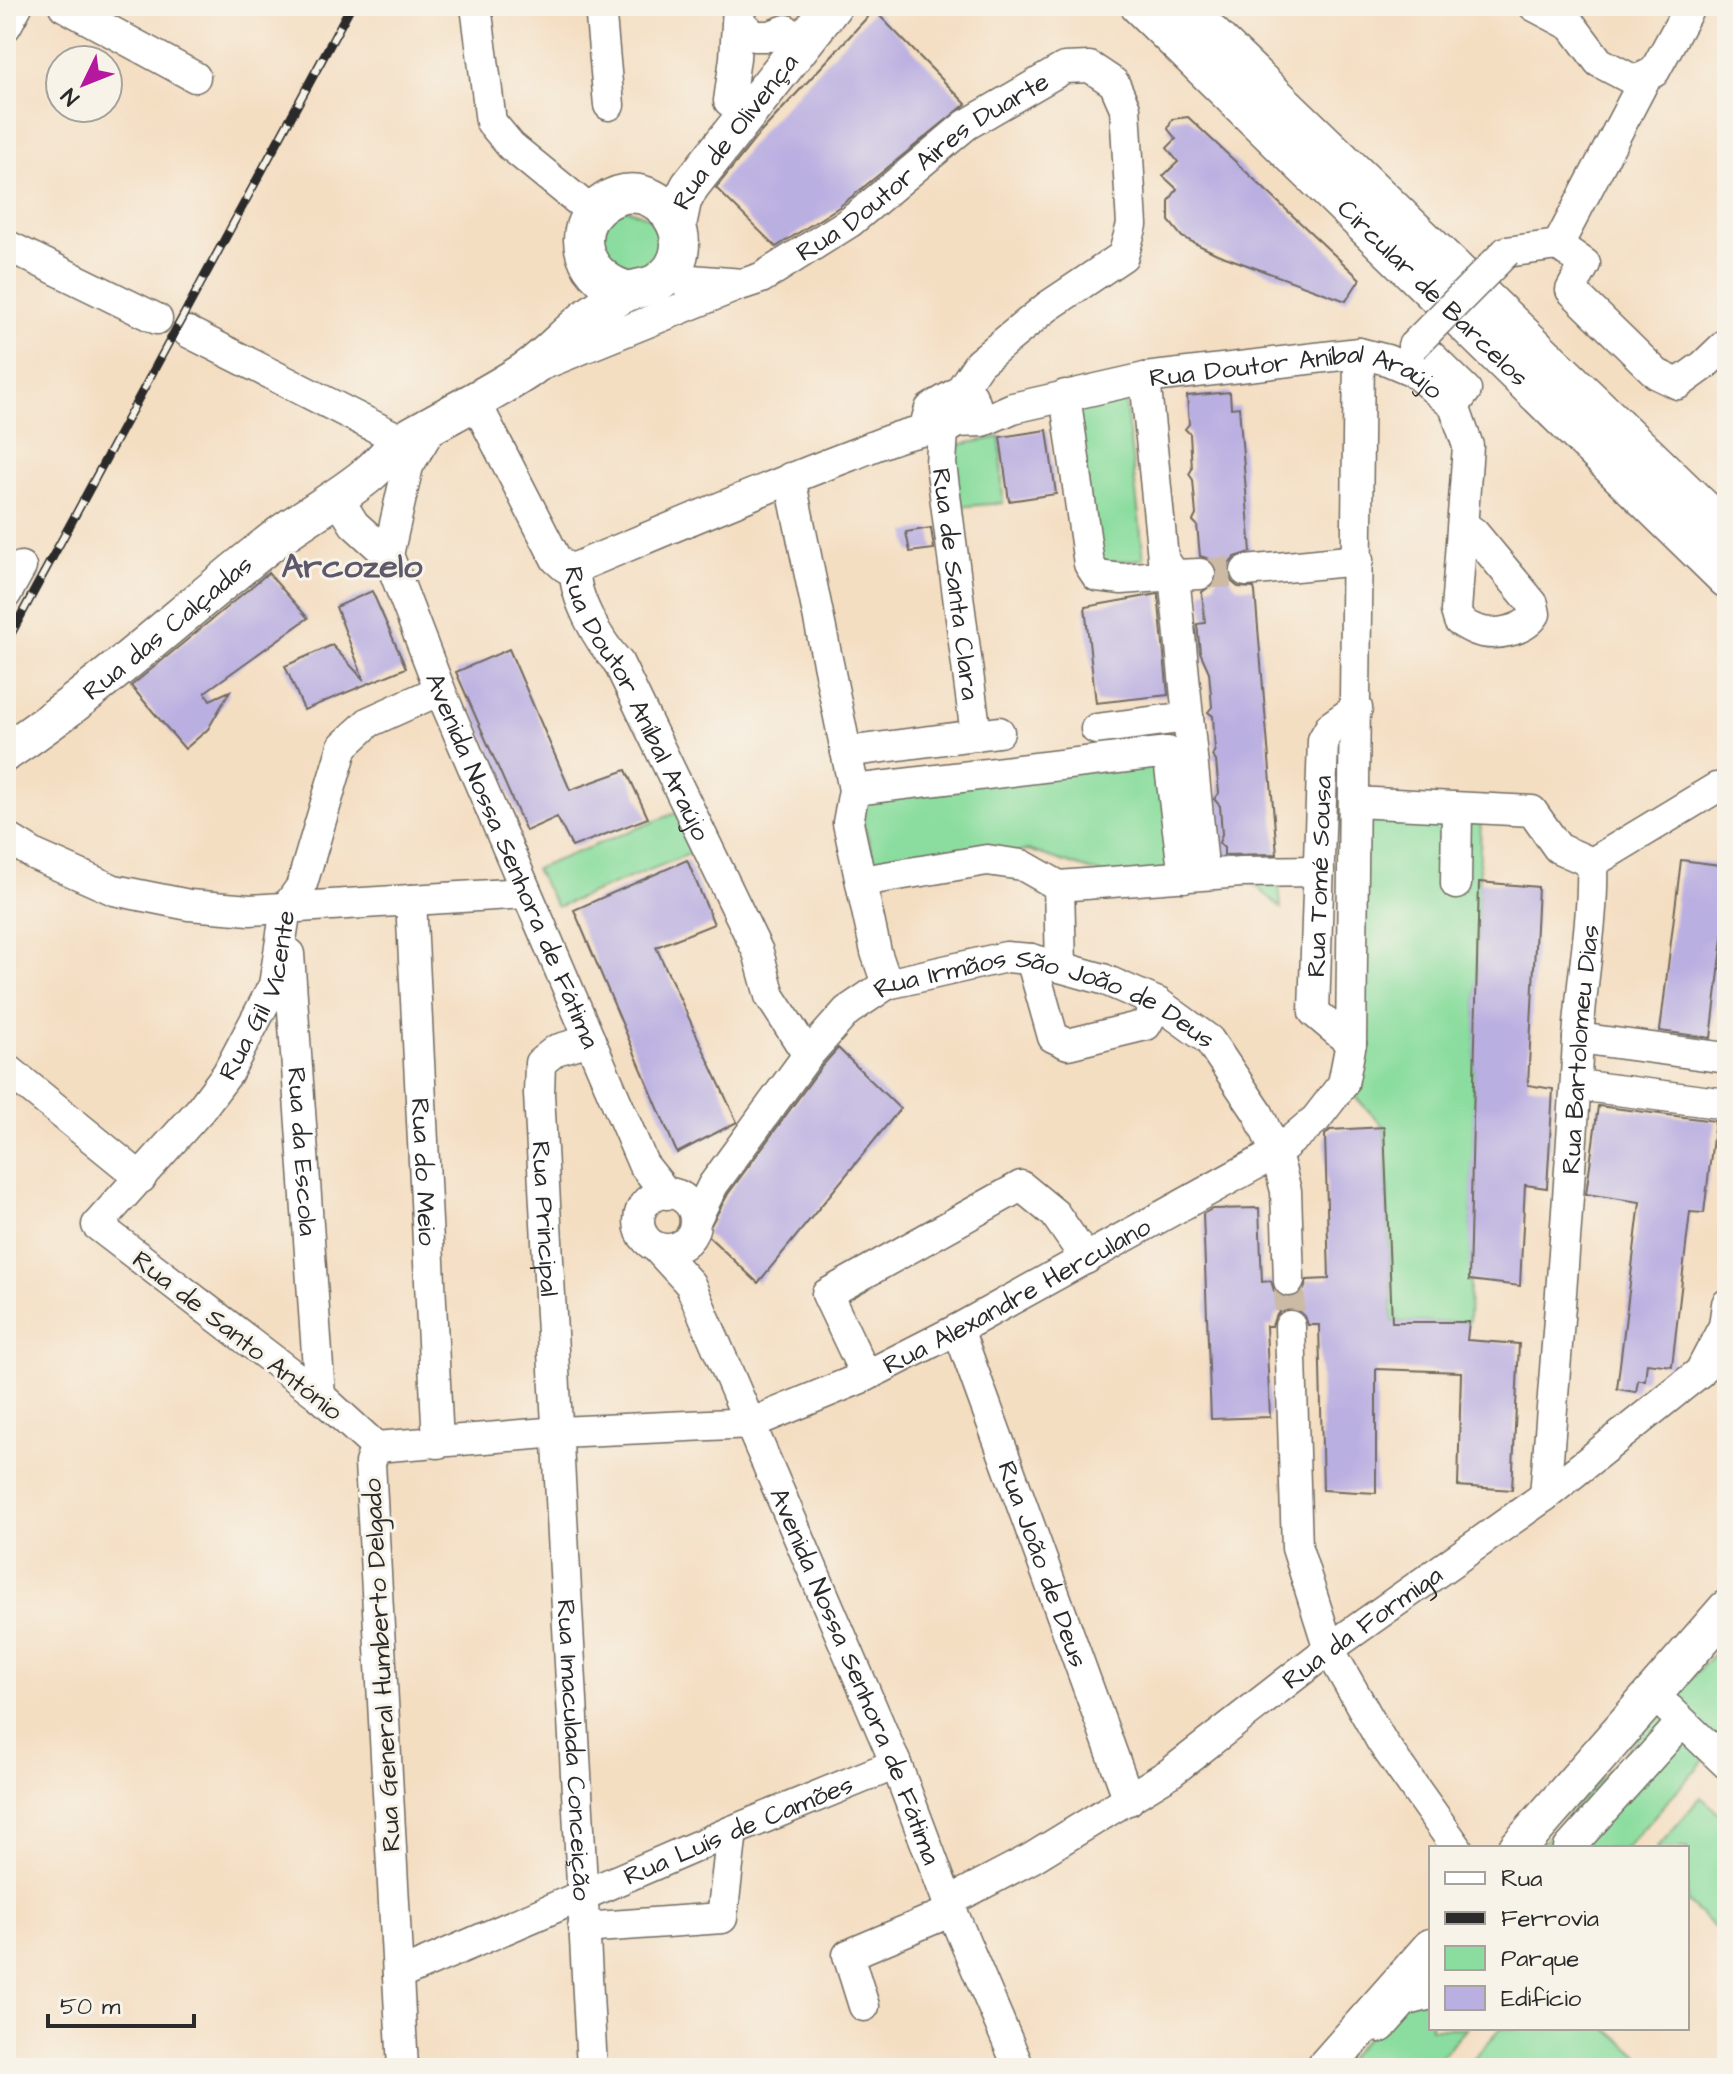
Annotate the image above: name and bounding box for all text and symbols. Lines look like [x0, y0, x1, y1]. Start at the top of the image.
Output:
north arrow [44, 44, 124, 124]
street label: Rua de Olivença [664, 46, 807, 216]
street label: Rua Doutor Aires Duarte [790, 64, 1056, 270]
text: N [54, 81, 87, 112]
street label: Circular de Barcelos [1329, 191, 1536, 395]
street label: Rua Doutor Aníbal Araújo [1148, 336, 1451, 408]
street label: Rua de Santa Clara [923, 466, 988, 702]
district label: Arcozelo [282, 543, 423, 591]
street label: Rua das Calçadas [75, 547, 260, 709]
street label: Rua Doutor Aníbal Araújo [555, 565, 719, 847]
street label: Avenida Nossa Senhora de Fátima [416, 668, 608, 1054]
street label: Rua Tomé Sousa [1298, 775, 1341, 978]
street label: Rua Gil Vicente [210, 908, 304, 1087]
street label: Rua Bartolomeu Dias [1553, 923, 1609, 1175]
street label: Rua Irmãos São João de Deus [866, 940, 1222, 1058]
street label: Rua da Escola [278, 1066, 326, 1237]
street label: Rua do Meio [402, 1097, 445, 1247]
street label: Rua Principal [523, 1140, 567, 1297]
street label: Rua Alexandre Herculano [877, 1209, 1158, 1383]
street label: Rua de Santo António [125, 1242, 350, 1430]
street label: Rua João de Deus [988, 1456, 1096, 1673]
street label: Rua General Humberto Delgado [354, 1477, 412, 1853]
street label: Avenida Nossa Senhora de Fátima [761, 1482, 949, 1870]
street label: Rua da Formiga [1275, 1557, 1450, 1698]
street label: Rua Imaculada Conceição [548, 1598, 600, 1902]
street label: Rua Luís de Camões [618, 1766, 859, 1895]
legend [1429, 1846, 1689, 2030]
text: Rua [1501, 1862, 1543, 1896]
text: Ferrovia [1501, 1902, 1599, 1936]
text: Parque [1501, 1942, 1579, 1976]
scale bar [48, 1978, 194, 2028]
text: Edifício [1501, 1982, 1582, 2016]
text: 50 m [60, 1990, 121, 2024]

